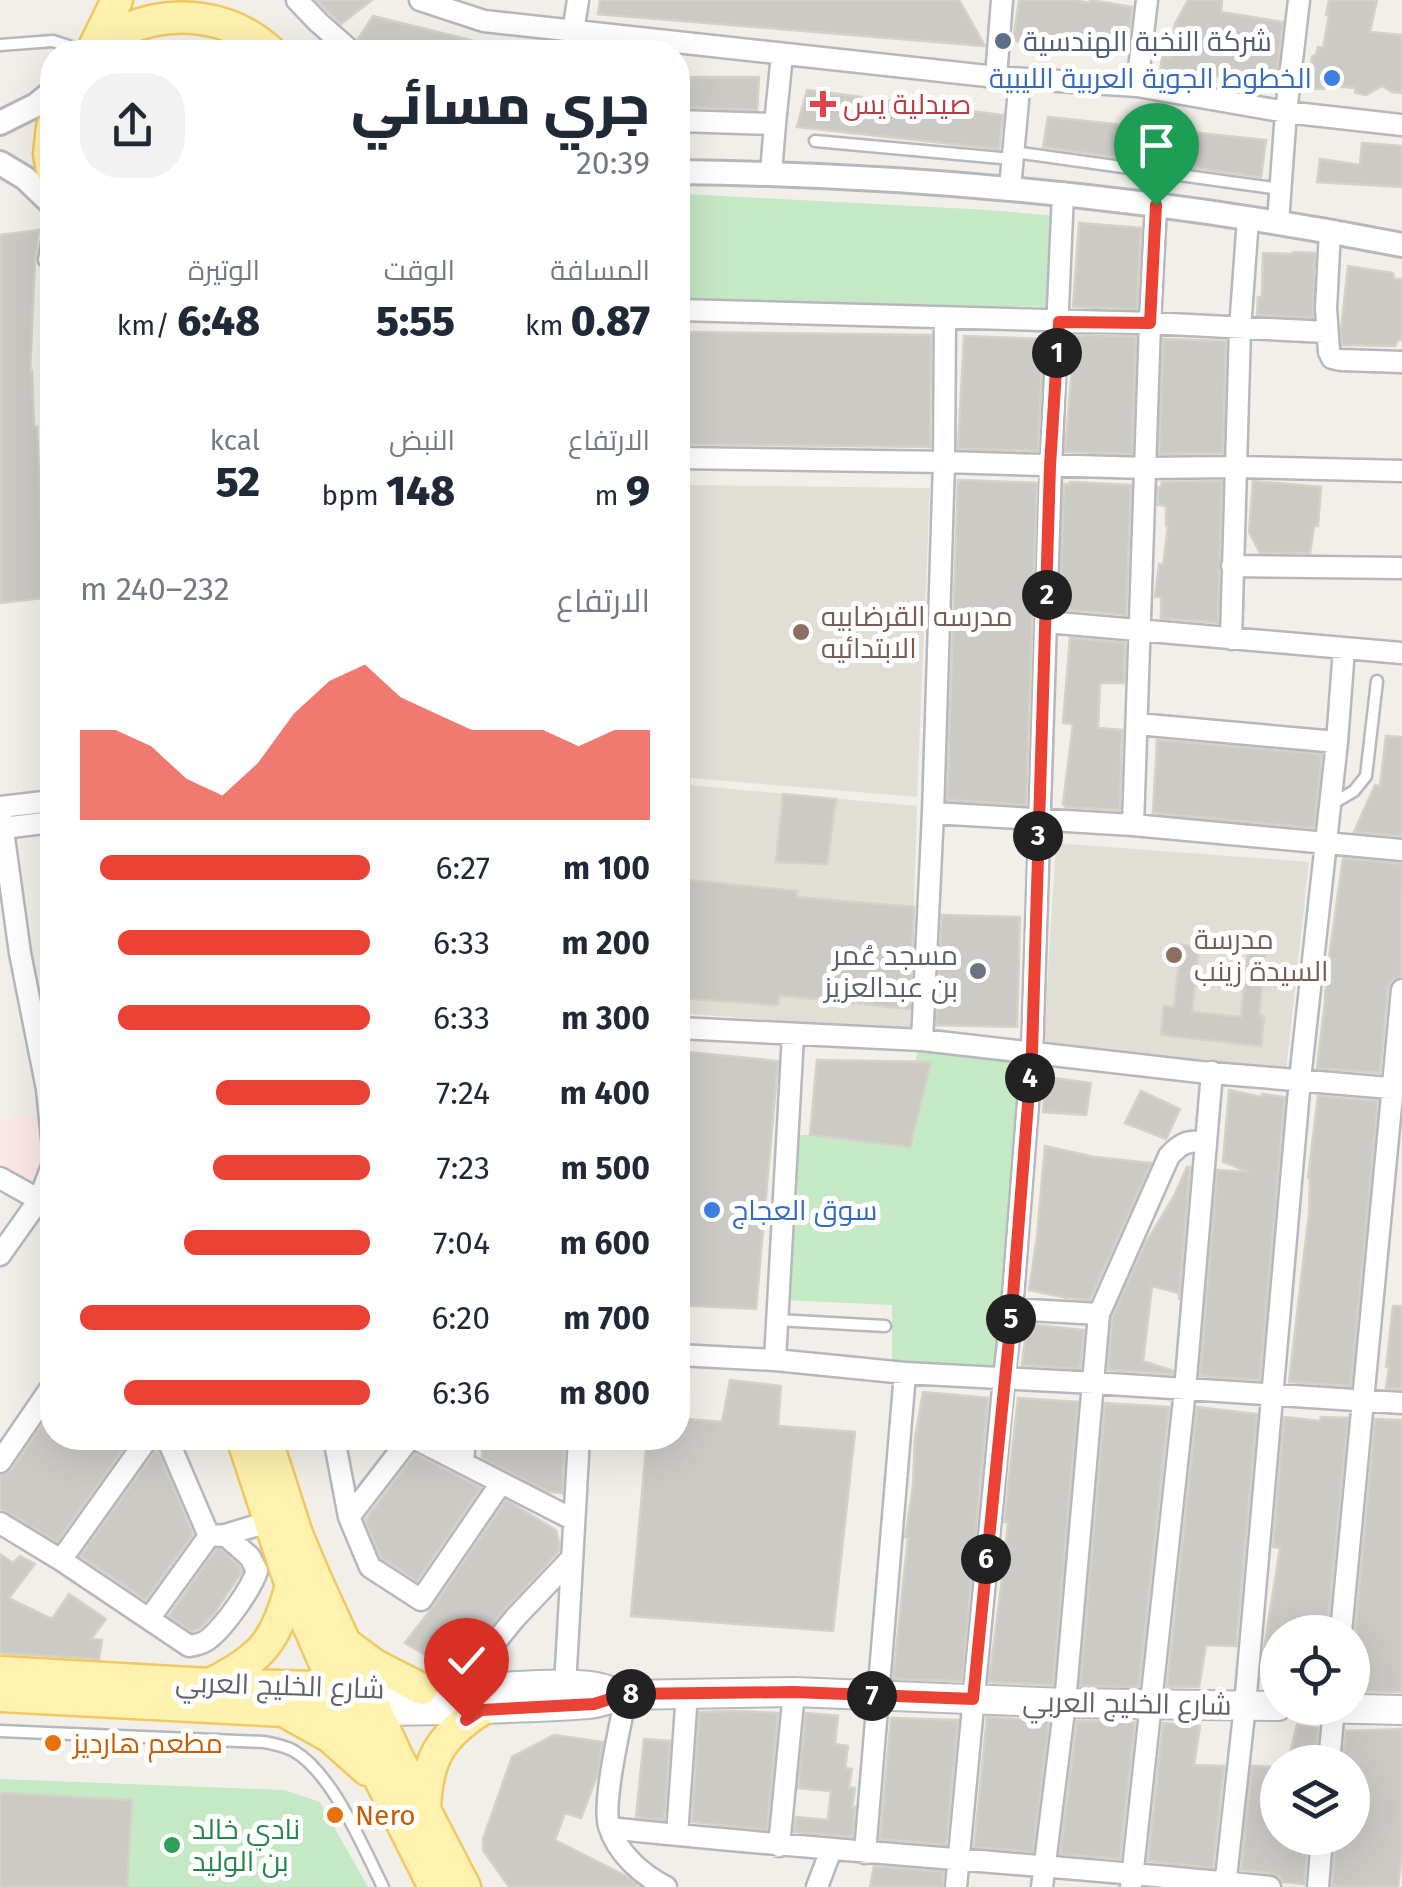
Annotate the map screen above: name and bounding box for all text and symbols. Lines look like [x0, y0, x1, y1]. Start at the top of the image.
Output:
place label: شركة النخبة الهندسية [1023, 25, 1272, 58]
marker: شركة النخبة الهندسية [992, 30, 1014, 52]
place label: الخطوط الجوية العربية الليبية [989, 62, 1312, 95]
marker: الخطوط الجوية العربية الليبية [1321, 67, 1343, 89]
button: share [80, 73, 185, 178]
text: جري مسائي [351, 73, 650, 139]
place label: صيدلية يس [843, 88, 971, 121]
marker: صيدلية يس [812, 93, 834, 115]
pin [1114, 103, 1199, 206]
icon: arrive [1129, 118, 1184, 173]
text: 20:39 [576, 144, 650, 182]
text: الوتيرة [188, 254, 260, 287]
text: الوقت [384, 254, 455, 287]
text: المسافة [550, 254, 650, 287]
text: 6:48 [177, 296, 260, 346]
text: 5:55 [376, 296, 455, 346]
text: 0.87 [571, 296, 650, 346]
text: /km [117, 309, 177, 342]
text: km [525, 309, 571, 342]
pin: 1 [1032, 328, 1082, 378]
text: 1 [1051, 336, 1064, 369]
text: kcal [210, 424, 260, 457]
text: النبض [389, 424, 455, 457]
text: الارتفاع [568, 424, 650, 457]
text: 52 [216, 457, 260, 507]
text: 148 [386, 466, 455, 516]
text: 9 [626, 466, 650, 516]
text: bpm [322, 479, 386, 512]
text: m [595, 479, 626, 512]
text: 232–240 m [80, 570, 230, 608]
pin: 2 [1022, 570, 1072, 620]
text: 2 [1040, 578, 1054, 611]
text: الارتفاع [556, 582, 650, 620]
place label: مدرسه القرضابيه الابتدائيه [821, 600, 1013, 665]
marker: مدرسه القرضابيه الابتدائيه [790, 621, 812, 643]
pin: 3 [1013, 811, 1063, 861]
text: 3 [1031, 819, 1045, 852]
text: 6:27 [436, 849, 490, 887]
text: 100 m [563, 849, 650, 887]
place label: مدرسة السيدة زينب [1194, 923, 1329, 988]
text: 6:33 [433, 924, 490, 962]
text: 200 m [561, 924, 650, 962]
place label: مسجد عُمر بن عبدالعزيز [822, 939, 958, 1004]
marker: مدرسة السيدة زينب [1163, 944, 1185, 966]
marker: مسجد عُمر بن عبدالعزيز [967, 960, 989, 982]
text: 6:33 [433, 999, 490, 1037]
text: 300 m [561, 999, 650, 1037]
pin: 4 [1005, 1053, 1055, 1103]
text: 4 [1022, 1061, 1038, 1094]
text: 7:24 [436, 1074, 490, 1112]
text: 400 m [560, 1074, 650, 1112]
text: 7:23 [436, 1149, 490, 1187]
text: 500 m [561, 1149, 650, 1187]
place label: سوق العجاج [732, 1194, 877, 1229]
marker: سوق العجاج [701, 1199, 723, 1221]
text: 7:04 [433, 1224, 490, 1262]
text: 600 m [560, 1224, 650, 1262]
pin: 5 [986, 1294, 1036, 1344]
text: 6:20 [432, 1299, 490, 1337]
text: 700 m [563, 1299, 650, 1337]
text: 5 [1003, 1302, 1019, 1335]
text: 6:36 [432, 1374, 490, 1412]
text: 800 m [559, 1374, 650, 1412]
pin: 6 [961, 1534, 1011, 1584]
text: 6 [978, 1542, 994, 1575]
map controls [1260, 1615, 1370, 1855]
button: locate [1260, 1615, 1370, 1725]
pin [424, 1618, 509, 1721]
icon: check [439, 1633, 494, 1688]
street label: شارع الخليج العربي [175, 1665, 385, 1711]
pin: 8 [606, 1669, 656, 1719]
pin: 7 [847, 1671, 897, 1721]
text: 8 [623, 1677, 639, 1710]
text: 7 [865, 1679, 879, 1712]
street label: شارع الخليج العربي [1022, 1685, 1232, 1727]
place label: مطعم هارديز [71, 1727, 223, 1763]
marker: مطعم هارديز [42, 1732, 64, 1754]
button: layers [1260, 1745, 1370, 1855]
place label: Nero [355, 1799, 416, 1832]
marker: Nero [324, 1804, 346, 1826]
place label: نادي خالد بن الوليد [192, 1813, 300, 1878]
marker: نادي خالد بن الوليد [161, 1834, 183, 1856]

